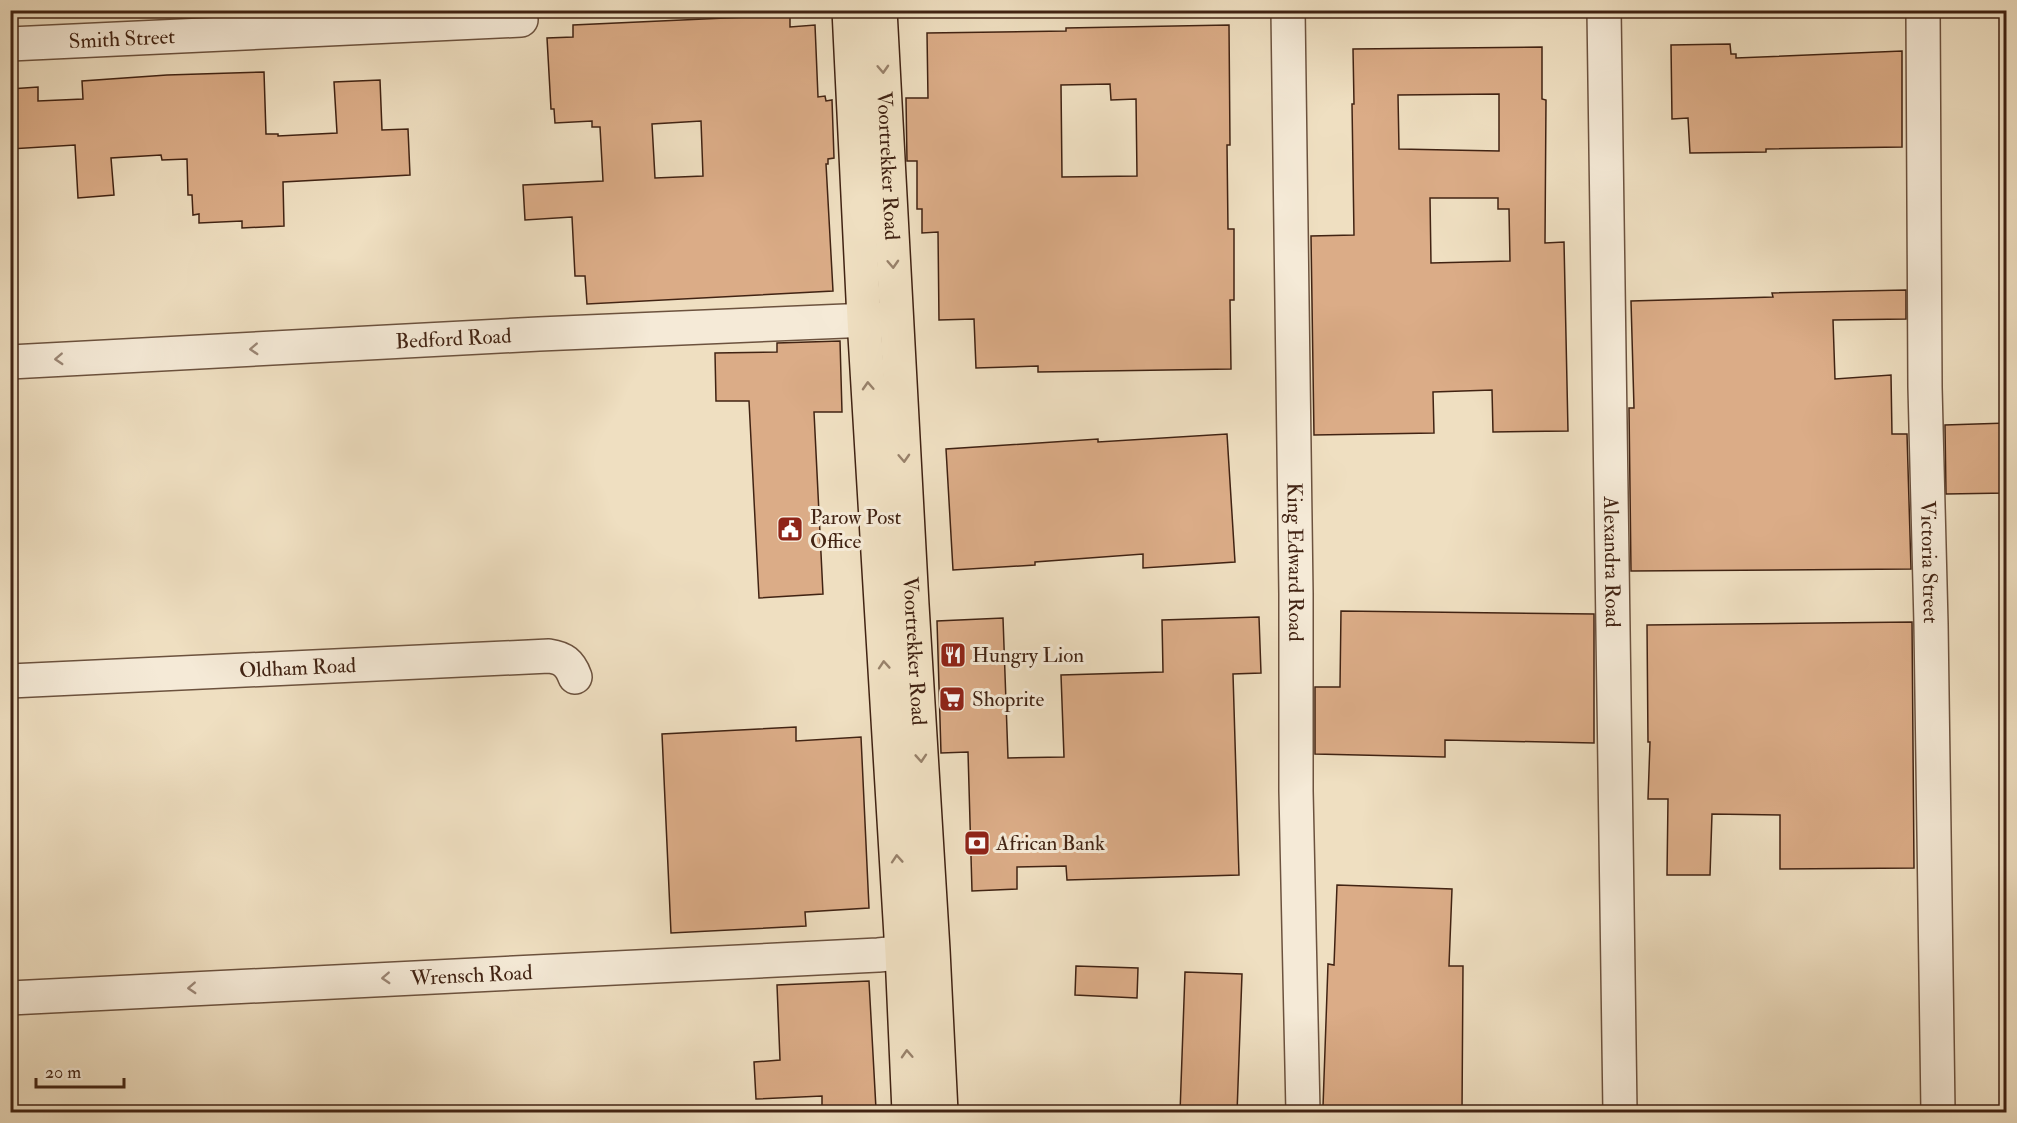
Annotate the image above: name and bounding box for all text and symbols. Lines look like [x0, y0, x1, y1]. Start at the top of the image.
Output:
street label: Smith Street [68, 23, 176, 55]
one-way arrow [876, 64, 889, 73]
street label: Voortrekker Road [870, 91, 905, 242]
one-way arrow [886, 259, 899, 268]
street label: Bedford Road [395, 322, 513, 356]
one-way arrow [249, 342, 258, 355]
one-way arrow [54, 353, 63, 366]
one-way arrow [862, 382, 875, 391]
one-way arrow [897, 454, 910, 463]
street label: King Edward Road [1280, 482, 1309, 642]
street label: Alexandra Road [1597, 495, 1626, 628]
street label: Victoria Street [1914, 500, 1944, 624]
place label: Parow Post Office [810, 504, 902, 555]
public building icon: Parow Post Office [775, 514, 805, 544]
street label: Voortrekker Road [896, 576, 932, 727]
restaurant icon: Hungry Lion [938, 640, 968, 670]
place label: Hungry Lion [972, 642, 1084, 669]
street label: Oldham Road [239, 652, 357, 684]
one-way arrow [878, 660, 891, 669]
supermarket icon: Shoprite [937, 684, 967, 714]
place label: Shoprite [972, 686, 1044, 713]
one-way arrow [915, 753, 928, 762]
bank icon: African Bank [962, 828, 992, 858]
place label: African Bank [995, 830, 1105, 857]
one-way arrow [890, 855, 903, 864]
street label: Wrensch Road [409, 959, 534, 992]
one-way arrow [382, 972, 391, 985]
one-way arrow [187, 982, 196, 995]
one-way arrow [900, 1050, 913, 1059]
scale bar [36, 1051, 124, 1089]
text: 20 m [45, 1061, 81, 1084]

